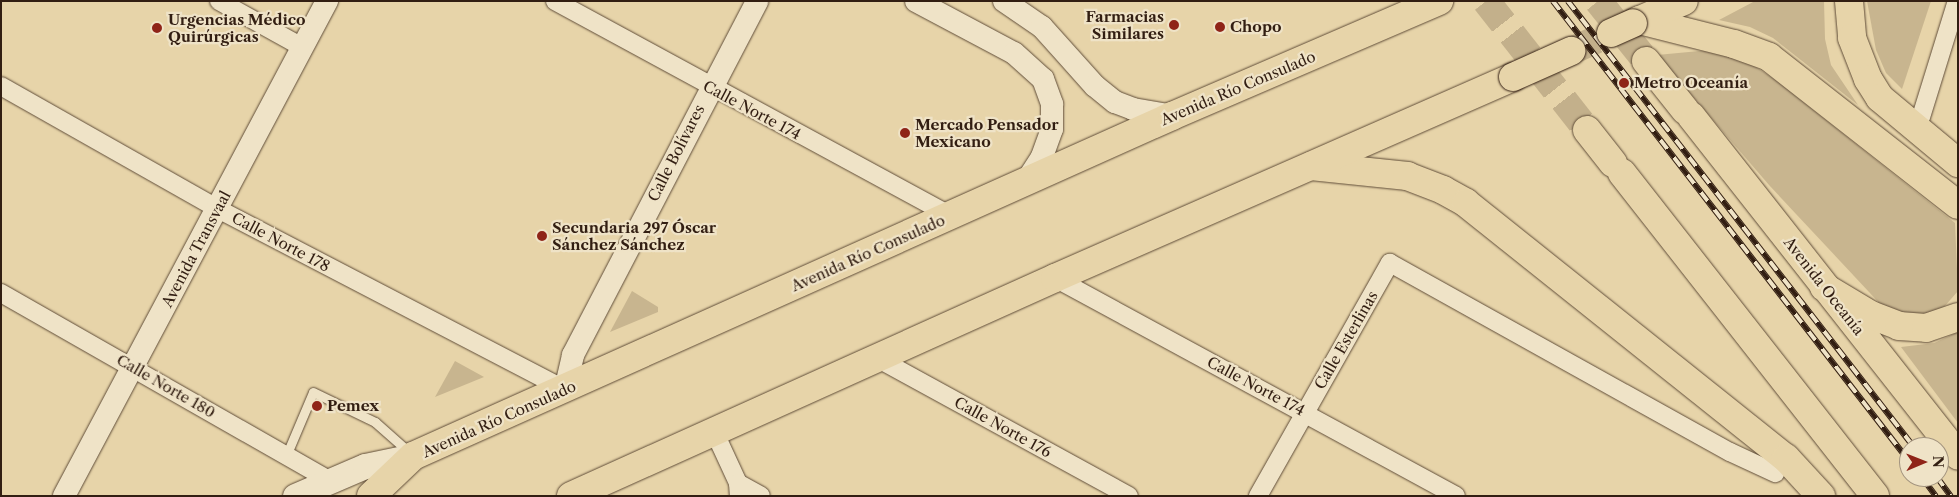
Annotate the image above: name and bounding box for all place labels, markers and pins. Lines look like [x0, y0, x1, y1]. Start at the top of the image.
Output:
place label: Farmacias Similares [1086, 7, 1164, 42]
place label: Urgencias Médico Quirúrgicas [168, 10, 306, 45]
place label: Chopo [1230, 18, 1281, 36]
marker: Farmacias Similares [1168, 19, 1180, 31]
marker: Urgencias Médico Quirúrgicas [150, 21, 164, 35]
marker: Chopo [1214, 21, 1226, 33]
place label: Metro Oceanía [1634, 74, 1748, 92]
marker: Metro Oceanía [1618, 77, 1630, 89]
place label: Mercado Pensador Mexicano [915, 115, 1059, 150]
marker: Mercado Pensador Mexicano [899, 127, 911, 139]
place label: Secundaria 297 Óscar Sánchez Sánchez [552, 218, 716, 253]
marker: Secundaria 297 Óscar Sánchez Sánchez [536, 230, 548, 242]
place label: Pemex [327, 397, 379, 415]
marker: Pemex [311, 400, 323, 412]

